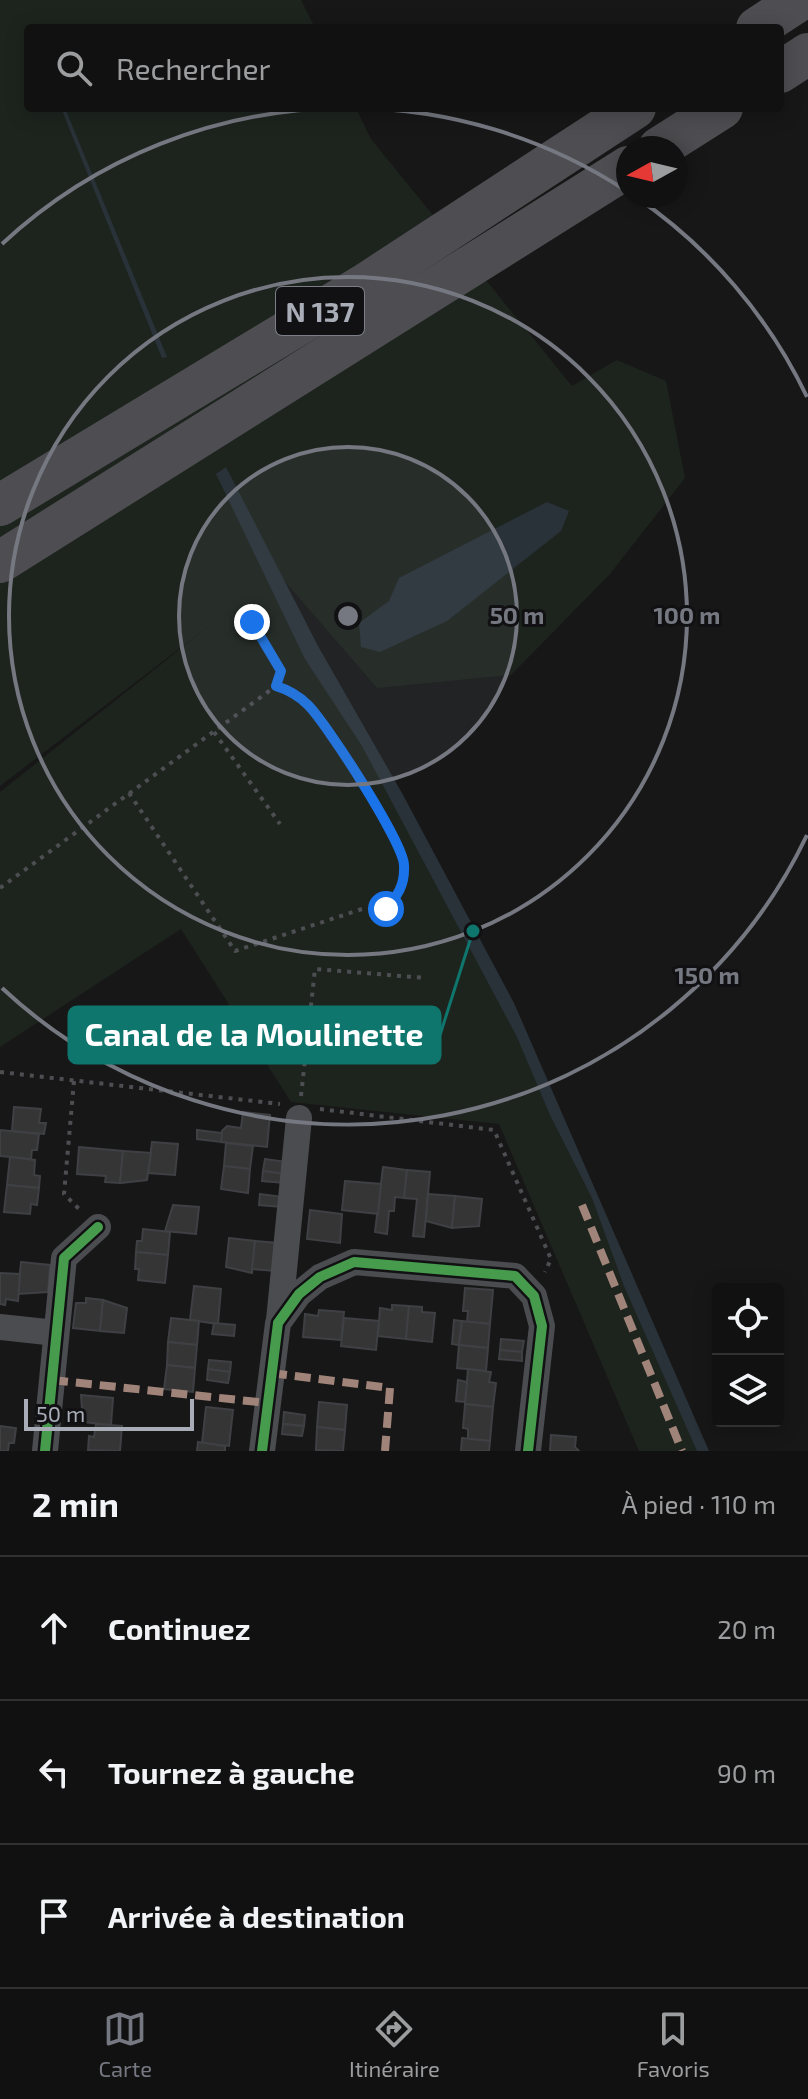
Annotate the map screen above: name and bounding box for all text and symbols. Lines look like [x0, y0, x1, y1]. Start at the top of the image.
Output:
search box [24, 24, 784, 112]
icon: search [52, 46, 96, 90]
text: Rechercher [116, 50, 271, 86]
north arrow [616, 136, 688, 208]
road number: N 137 [276, 287, 364, 335]
text: 50 m [490, 600, 544, 629]
text: 100 m [654, 600, 720, 629]
centre of rings [334, 602, 362, 630]
route end [234, 604, 270, 640]
route start [368, 891, 404, 927]
text: 150 m [674, 960, 740, 989]
callout: Canal de la Moulinette [69, 1007, 440, 1063]
text: Canal de la Moulinette [85, 1014, 423, 1052]
map controls [712, 1283, 784, 1427]
button: locate [712, 1283, 784, 1355]
button: layers [712, 1355, 784, 1427]
scale bar [24, 1395, 194, 1431]
text: 50 m [36, 1400, 85, 1426]
text: 2 min [32, 1483, 119, 1524]
text: À pied · 110 m [622, 1488, 776, 1519]
icon: ahead [32, 1606, 76, 1650]
text: Continuez [108, 1610, 250, 1646]
text: 20 m [717, 1613, 776, 1644]
icon: left [32, 1750, 76, 1794]
text: Tournez à gauche [108, 1754, 355, 1790]
text: 90 m [717, 1757, 776, 1788]
icon: arrive [32, 1894, 76, 1938]
text: Arrivée à destination [108, 1898, 405, 1934]
tab: Carte [98, 2007, 152, 2081]
tab: Itinéraire [349, 2007, 440, 2081]
tab: Favoris [637, 2007, 710, 2081]

